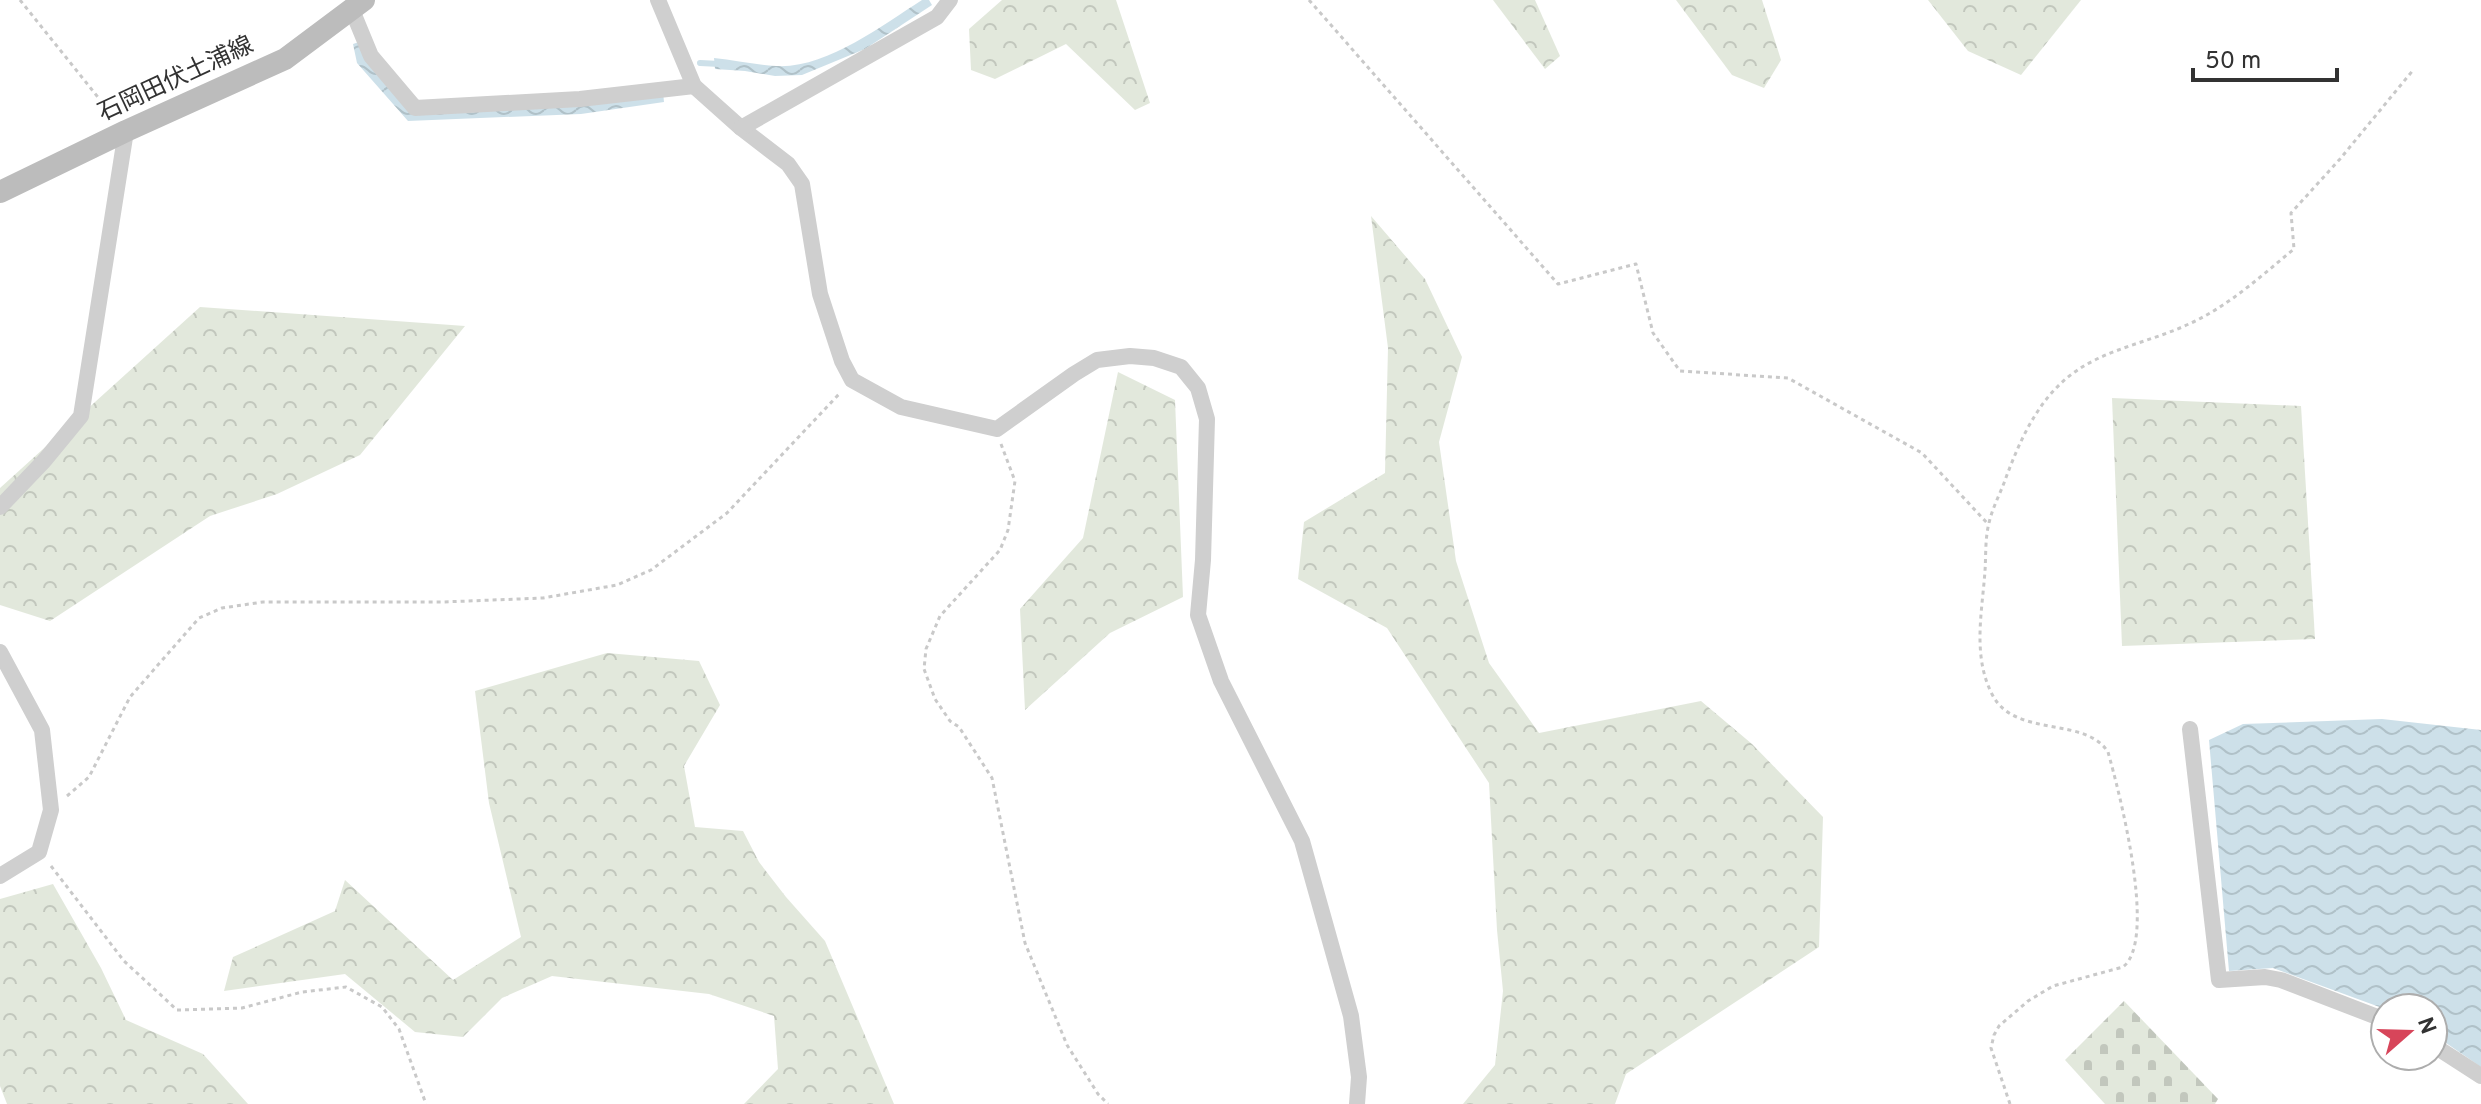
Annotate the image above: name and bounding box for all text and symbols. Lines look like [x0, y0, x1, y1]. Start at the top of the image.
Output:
street label: 石岡田伏土浦線 [94, 31, 258, 129]
scale bar [2193, 32, 2337, 82]
text: 50 m [2205, 47, 2261, 77]
north arrow [2369, 992, 2449, 1072]
text: N [2410, 1014, 2441, 1038]

